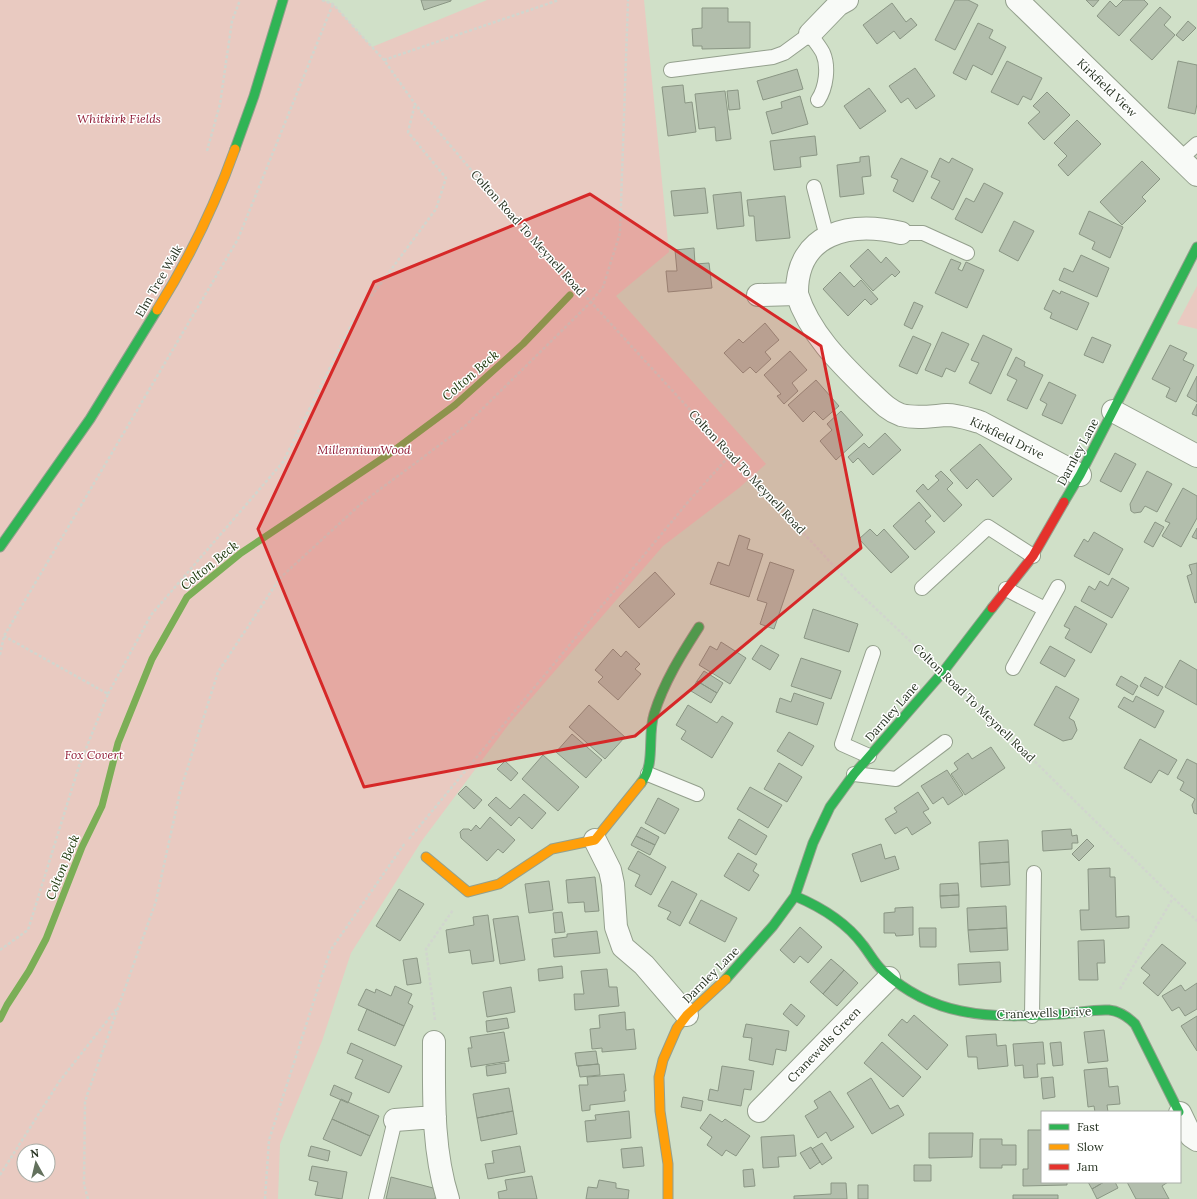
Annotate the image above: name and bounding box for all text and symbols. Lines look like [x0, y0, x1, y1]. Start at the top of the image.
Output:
street label: Kirkfield View [1074, 55, 1141, 120]
park label: Whitkirk Fields [77, 111, 161, 126]
street label: Colton Road To Meynell Road [468, 167, 589, 299]
street label: Elm Tree Walk [132, 242, 186, 319]
water label: Colton Beck [439, 346, 502, 405]
street label: Colton Road To Meynell Road [686, 407, 809, 537]
street label: Kirkfield Drive [968, 413, 1047, 462]
street label: Darnley Lane [1054, 415, 1102, 488]
park label: MillenniumWood [317, 442, 411, 457]
water label: Colton Beck [177, 537, 242, 594]
street label: Colton Road To Meynell Road [910, 640, 1039, 765]
street label: Darnley Lane [862, 678, 922, 744]
park label: Fox Covert [65, 747, 124, 762]
water label: Colton Beck [42, 832, 83, 903]
street label: Darnley Lane [679, 943, 742, 1006]
street label: Cranewells Drive [996, 1003, 1092, 1022]
street label: Cranewells Green [784, 1004, 863, 1086]
legend [1041, 1111, 1181, 1183]
text: Fast [1077, 1119, 1100, 1134]
text: Slow [1077, 1139, 1104, 1154]
north arrow [16, 1143, 56, 1183]
text: N [29, 1146, 40, 1161]
text: Jam [1076, 1159, 1098, 1174]

